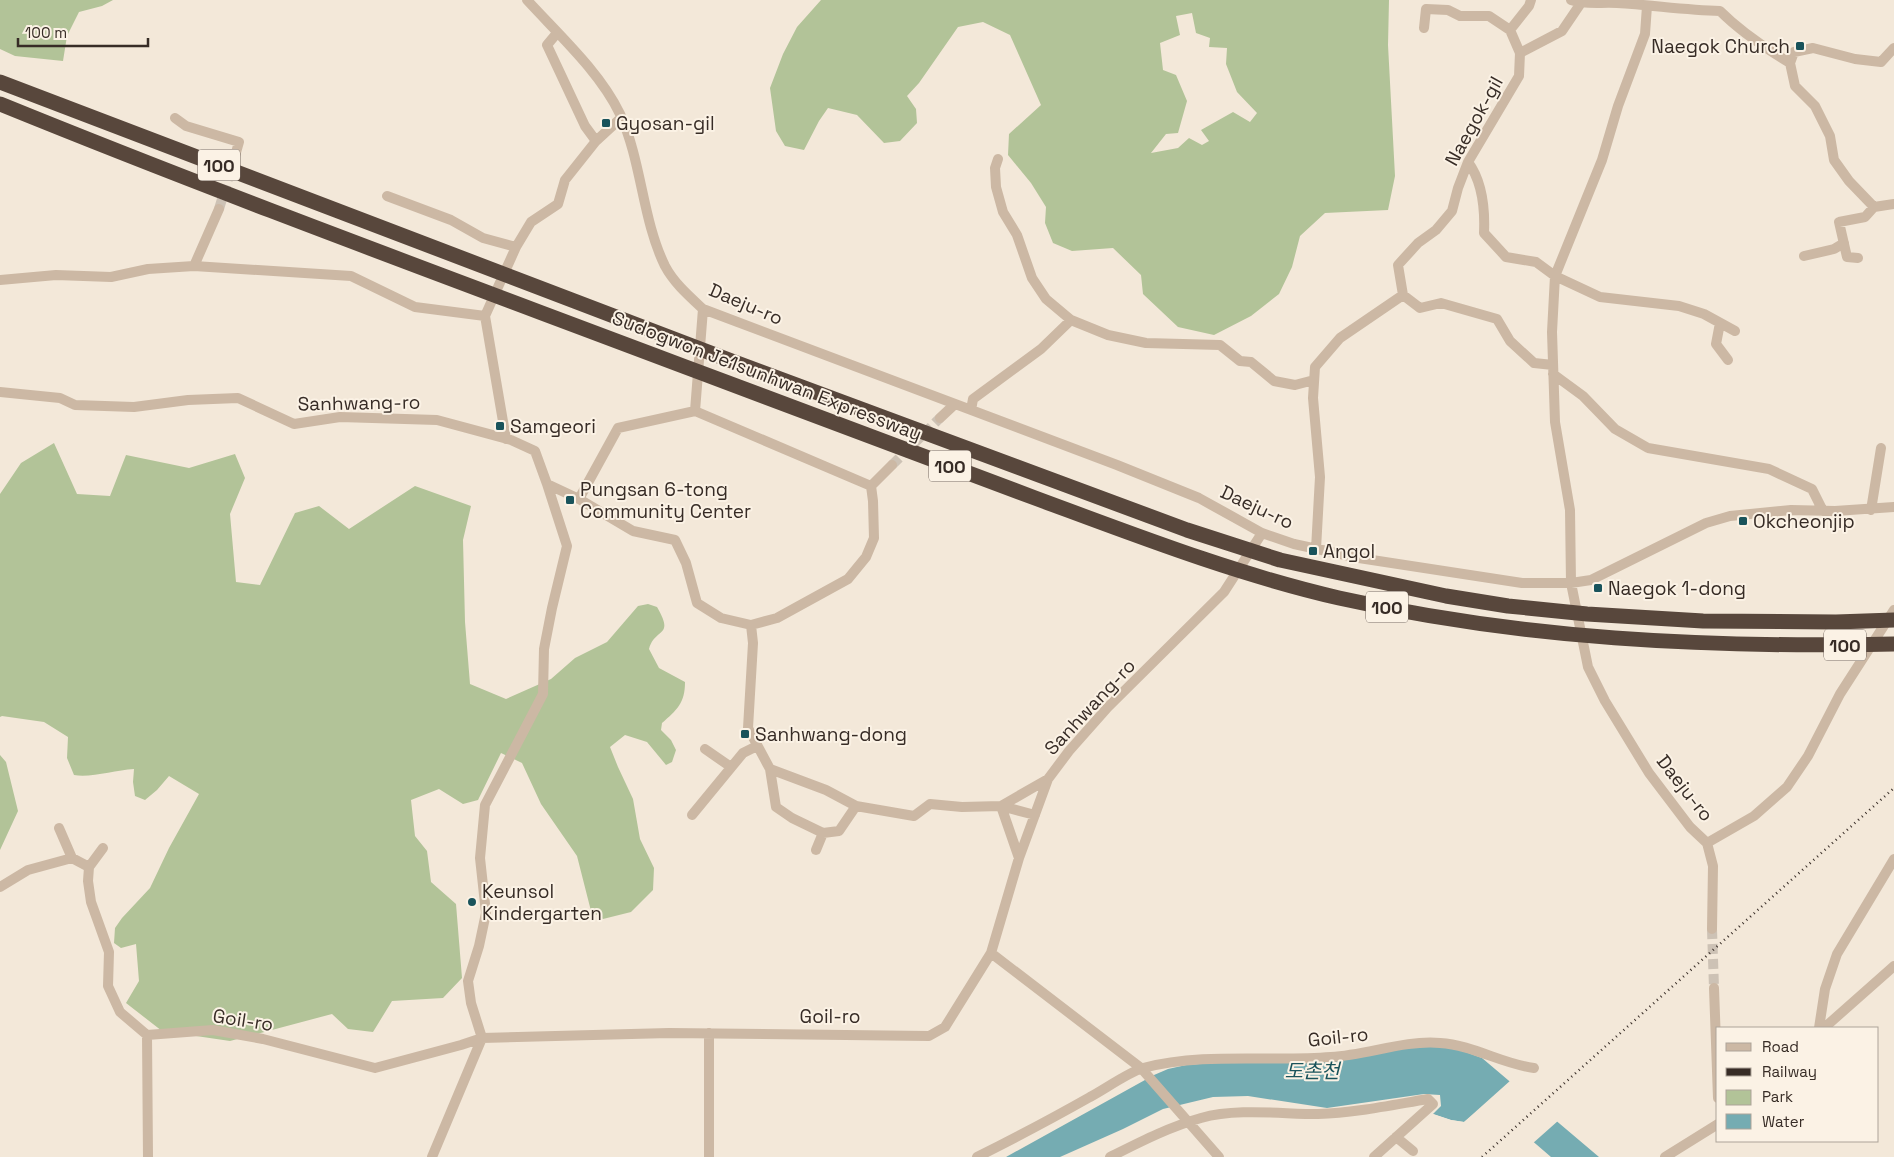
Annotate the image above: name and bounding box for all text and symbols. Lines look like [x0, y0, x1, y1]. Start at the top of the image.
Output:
scale bar [18, 15, 148, 47]
text: 100 m [25, 23, 67, 42]
place label: Naegok Church [1651, 34, 1790, 59]
marker: Naegok Church [1794, 40, 1806, 52]
street label: Naegok-gil [1439, 72, 1509, 170]
place label: Gyosan-gil [616, 111, 715, 136]
marker: Gyosan-gil [600, 117, 612, 129]
road number: 100 [198, 150, 240, 180]
street label: Daeju-ro [705, 277, 787, 331]
street label: Sudogwon Je1sunhwan Expressway [609, 305, 925, 447]
street label: Sanhwang-ro [297, 389, 421, 417]
place label: Samgeori [510, 414, 596, 439]
marker: Samgeori [494, 420, 506, 432]
road number: 100 [929, 451, 971, 482]
place label: Pungsan 6-tong Community Center [580, 477, 751, 524]
street label: Daeju-ro [1216, 479, 1298, 535]
marker: Pungsan 6-tong Community Center [564, 494, 576, 506]
place label: Okcheonjip [1753, 509, 1855, 534]
marker: Okcheonjip [1737, 515, 1749, 527]
place label: Angol [1323, 539, 1375, 564]
marker: Angol [1307, 545, 1319, 557]
place label: Naegok 1-dong [1608, 576, 1746, 601]
marker: Naegok 1-dong [1592, 582, 1604, 594]
road number: 100 [1366, 592, 1408, 622]
road number: 100 [1824, 630, 1866, 660]
street label: Sanhwang-ro [1039, 654, 1141, 760]
place label: Sanhwang-dong [755, 722, 907, 747]
marker: Sanhwang-dong [739, 728, 751, 740]
street label: Daeju-ro [1651, 750, 1719, 826]
place label: Keunsol Kindergarten [482, 879, 602, 926]
marker: Keunsol Kindergarten [466, 896, 478, 908]
street label: Goil-ro [211, 1003, 275, 1037]
street label: Goil-ro [800, 1004, 860, 1029]
street label: Goil-ro [1306, 1021, 1370, 1053]
legend [1716, 1027, 1879, 1142]
text: Road [1762, 1037, 1799, 1056]
water label: 도촌천 [1284, 1058, 1342, 1084]
text: Railway [1762, 1062, 1817, 1081]
text: Park [1762, 1087, 1793, 1106]
text: Water [1762, 1112, 1805, 1131]

